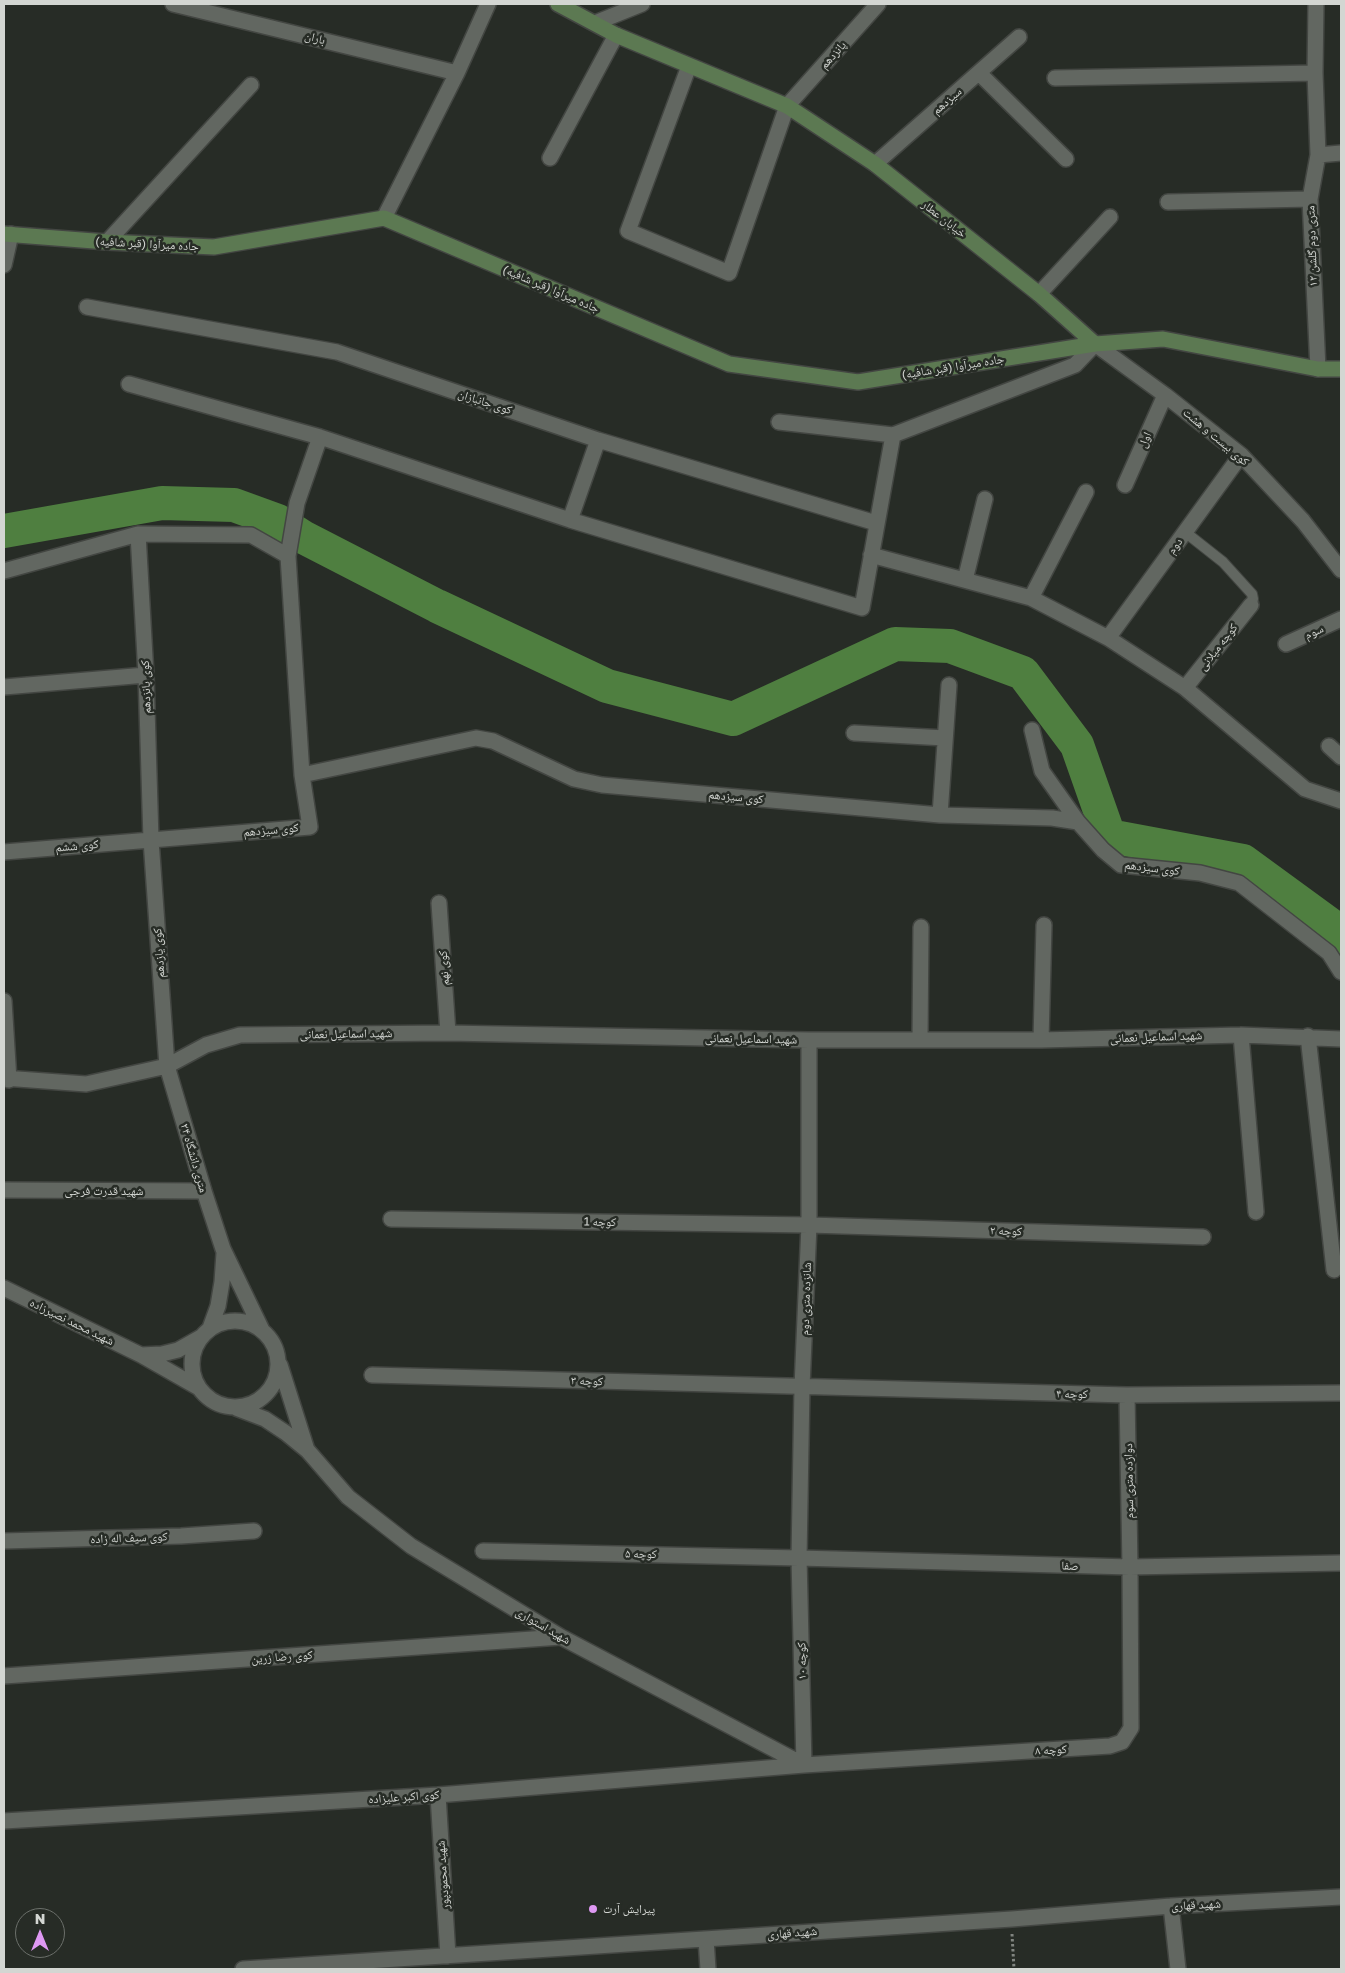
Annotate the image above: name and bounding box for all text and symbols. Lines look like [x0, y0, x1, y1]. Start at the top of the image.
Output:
street label: باران [303, 28, 327, 48]
street label: پانزدهم [817, 38, 849, 72]
street label: سیزدهم [929, 84, 965, 118]
street label: خیابان عطار [919, 197, 969, 241]
street label: ۱۲ متری دوم گلشن [1303, 205, 1321, 287]
street label: جاده میرآوا (قبر شافیه) [95, 234, 199, 254]
street label: جاده میرآوا (قبر شافیه) [500, 262, 602, 316]
street label: جاده میرآوا (قبر شافیه) [901, 352, 1005, 382]
street label: کوی جانبازان [456, 386, 514, 418]
street label: کوی بیست و هشت [1180, 405, 1252, 469]
street label: اول [1135, 430, 1155, 450]
street label: دوم [1164, 535, 1186, 557]
street label: کوچه میلانی [1195, 621, 1241, 673]
street label: سوم [1302, 621, 1326, 643]
street label: کوی پانزدهم [138, 660, 154, 714]
street label: کوی سیزدهم [708, 787, 764, 807]
street label: کوی سیزدهم [243, 820, 299, 840]
street label: کوی ششم [55, 837, 99, 855]
street label: کوی سیزدهم [1124, 857, 1180, 879]
street label: کوی یازدهم [150, 927, 168, 979]
street label: کوی نهم [436, 950, 452, 986]
street label: شهید اسماعیل نعمانی [300, 1026, 392, 1042]
street label: شهید اسماعیل نعمانی [1110, 1028, 1202, 1046]
street label: شهید اسماعیل نعمانی [705, 1031, 797, 1047]
street label: ۲۴ متری دانشگاه [177, 1122, 211, 1194]
street label: شهید قدرت فرجی [65, 1184, 143, 1198]
street label: کوچه 1 [584, 1215, 616, 1229]
street label: کوچه ۲ [990, 1223, 1022, 1239]
street label: شانزده متری دوم [798, 1262, 814, 1336]
street label: شهید محمد نصیرزاده [28, 1295, 116, 1349]
street label: کوچه ۳ [571, 1373, 603, 1389]
street label: کوچه ۴ [1056, 1387, 1088, 1401]
street label: دوازده متری سوم [1121, 1443, 1137, 1519]
street label: کوی سیف اله زاده [90, 1529, 168, 1547]
street label: کوچه ۵ [625, 1547, 657, 1561]
street label: صفا [1061, 1559, 1079, 1573]
street label: شهید استواری [513, 1604, 573, 1648]
street label: کوچه ۱۰ [794, 1642, 810, 1680]
street label: کوی رضا زرین [251, 1648, 313, 1666]
street label: کوچه ۸ [1035, 1742, 1067, 1758]
street label: کوی اکبر علیزاده [368, 1787, 440, 1807]
street label: شهید محمودپور [433, 1840, 453, 1910]
street label: شهید قهاری [1171, 1896, 1221, 1914]
place label: پیرایش آرت [603, 1902, 655, 1916]
marker: پیرایش آرت [587, 1903, 599, 1915]
north arrow [15, 1908, 65, 1958]
text: N [35, 1910, 45, 1927]
street label: شهید قهاری [766, 1924, 818, 1942]

